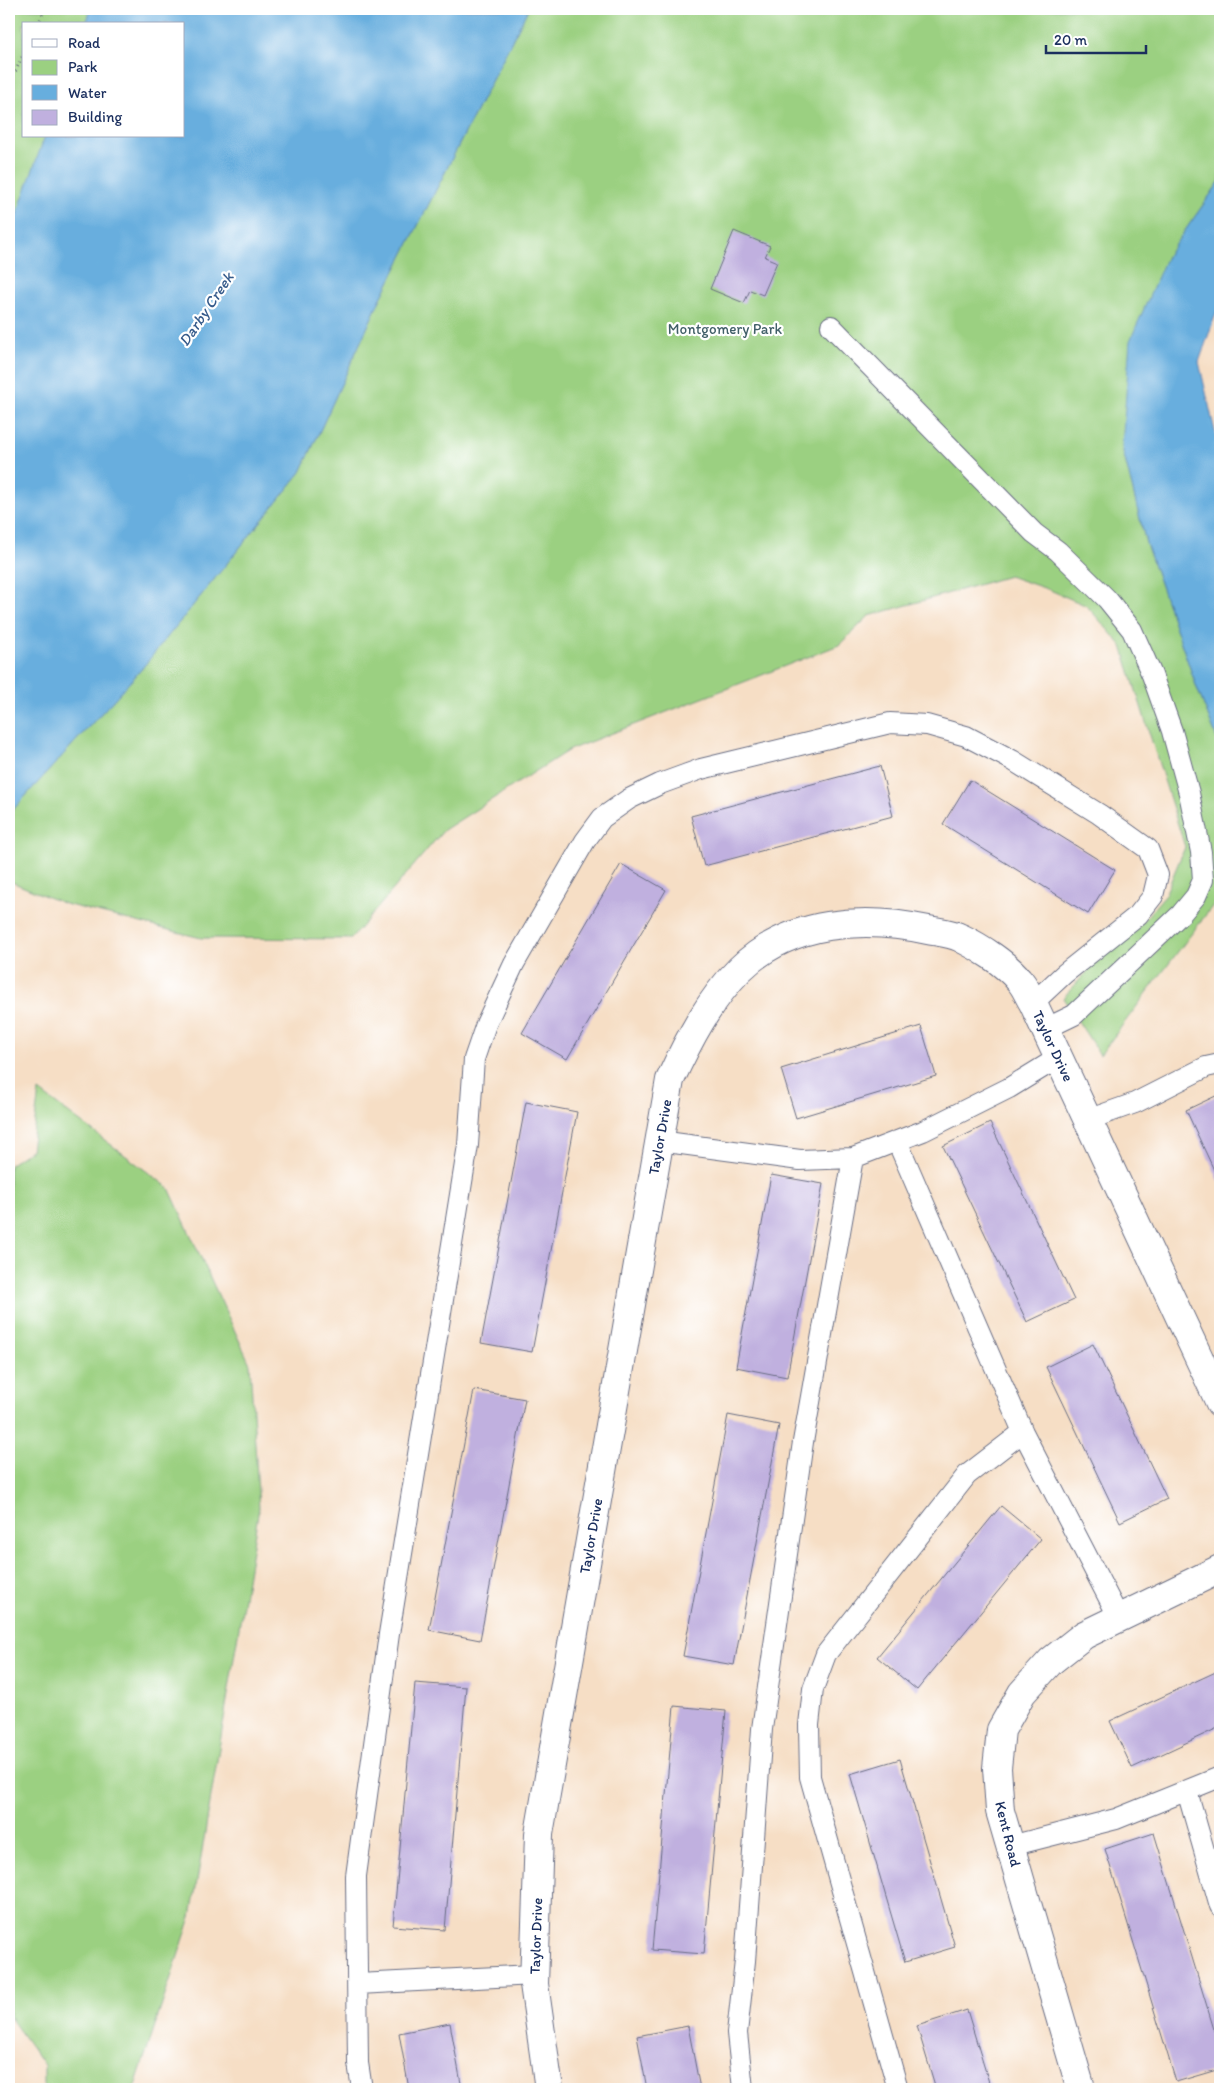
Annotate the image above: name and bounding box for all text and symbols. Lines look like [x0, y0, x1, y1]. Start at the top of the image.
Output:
legend [22, 22, 185, 138]
scale bar [1046, 22, 1146, 54]
text: 20 m [1054, 31, 1088, 49]
text: Road [68, 34, 101, 52]
text: Park [68, 58, 98, 76]
text: Water [68, 84, 107, 102]
text: Building [68, 108, 122, 126]
water label: Darby Creek [174, 268, 238, 349]
park label: Montgomery Park [668, 320, 783, 338]
street label: Taylor Drive [1029, 1007, 1077, 1085]
street label: Taylor Drive [644, 1098, 676, 1176]
street label: Taylor Drive [575, 1497, 607, 1575]
street label: Kent Road [991, 1799, 1025, 1869]
street label: Taylor Drive [526, 1897, 546, 1975]

